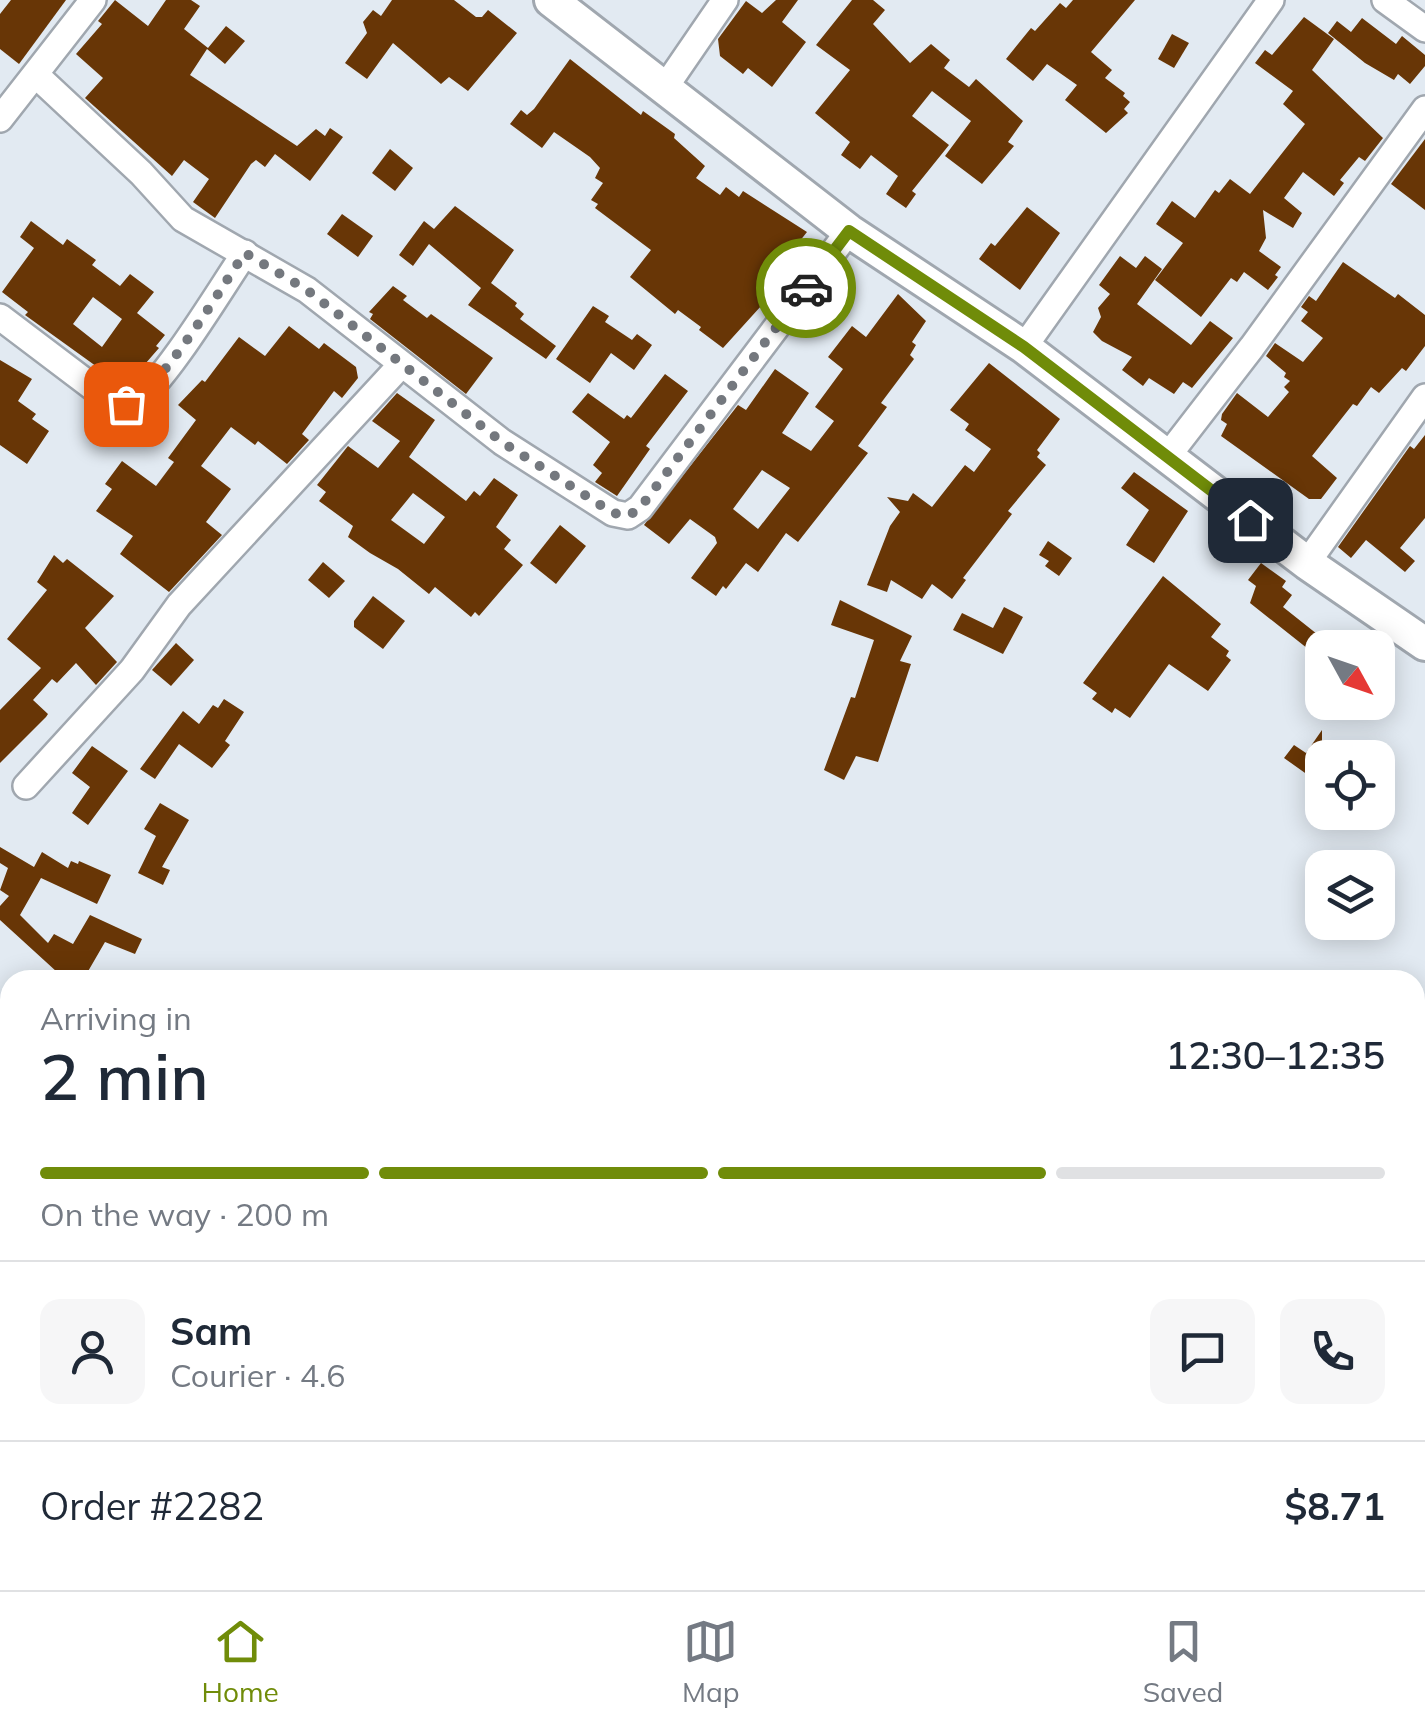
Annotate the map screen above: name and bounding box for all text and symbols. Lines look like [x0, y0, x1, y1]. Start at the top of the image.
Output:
courier [756, 238, 856, 338]
icon: car [779, 261, 834, 316]
pin [84, 362, 169, 447]
icon: bag [99, 377, 154, 432]
pin [1208, 478, 1293, 563]
icon: home [1223, 493, 1278, 548]
north arrow [1305, 630, 1395, 720]
map controls [1305, 630, 1395, 940]
button: locate [1305, 740, 1395, 830]
button: layers [1305, 850, 1395, 940]
text: Arriving in [40, 998, 192, 1038]
text: 12:30–12:35 [1165, 1031, 1385, 1079]
text: 2 min [40, 1035, 209, 1116]
text: On the way · 200 m [40, 1194, 329, 1234]
button: person [40, 1299, 145, 1404]
button: chat [1150, 1299, 1255, 1404]
button: phone [1280, 1299, 1385, 1404]
text: Sam [170, 1307, 252, 1355]
text: Courier · 4.6 [170, 1355, 346, 1395]
text: Order #2282 [40, 1482, 264, 1530]
text: $8.71 [1284, 1482, 1385, 1530]
tab: Home [202, 1614, 279, 1709]
tab: Map [682, 1614, 740, 1709]
tab: Saved [1143, 1614, 1223, 1709]

